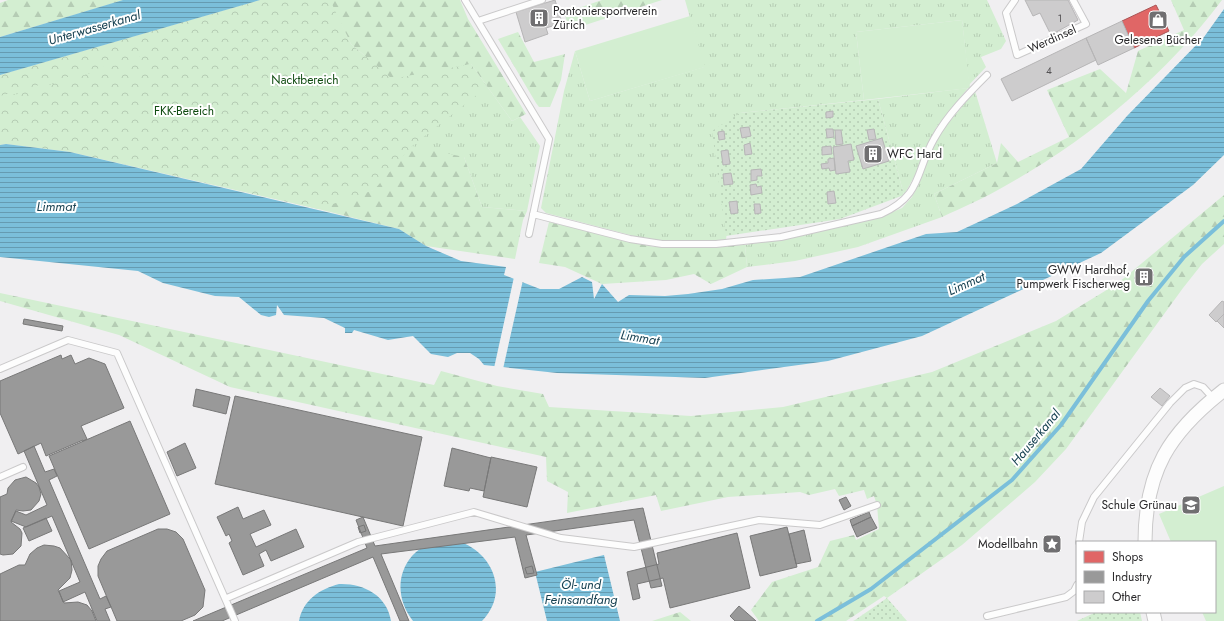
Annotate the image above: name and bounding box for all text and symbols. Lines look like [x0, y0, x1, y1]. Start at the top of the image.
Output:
place label: Pontoniersportverein Zürich [553, 2, 657, 34]
water label: Unterwasserkanal [46, 5, 143, 50]
building icon: Pontoniersportverein Zürich [528, 7, 550, 29]
shop icon: Gelesene Bücher [1147, 9, 1169, 31]
house number: 1 [1058, 11, 1062, 26]
street label: Werdinsel [1025, 20, 1079, 58]
place label: Gelesene Bücher [1115, 31, 1202, 49]
house number: 4 [1046, 63, 1052, 78]
park label: Nacktbereich [271, 71, 339, 89]
park label: FKK-Bereich [154, 102, 214, 120]
building icon: WFC Hard [862, 143, 884, 165]
place label: WFC Hard [887, 145, 942, 163]
water label: Limmat [37, 197, 76, 216]
place label: GWW Hardhof, Pumpwerk Fischerweg [1017, 261, 1130, 293]
water label: Limmat [945, 266, 989, 300]
building icon: GWW Hardhof, Pumpwerk Fischerweg [1133, 266, 1155, 288]
water label: Limmat [619, 325, 662, 350]
water label: Hauserkanal [1006, 404, 1065, 470]
school or university icon: Schule Grünau [1180, 494, 1202, 516]
place label: Schule Grünau [1101, 496, 1177, 514]
place icon: Modellbahn [1041, 533, 1063, 555]
place label: Modellbahn [978, 535, 1038, 553]
legend [1076, 541, 1216, 613]
text: Shops [1112, 548, 1143, 566]
text: Industry [1112, 568, 1153, 586]
water label: Öl- und Feinsandfang [545, 575, 618, 609]
text: Other [1112, 588, 1142, 606]

